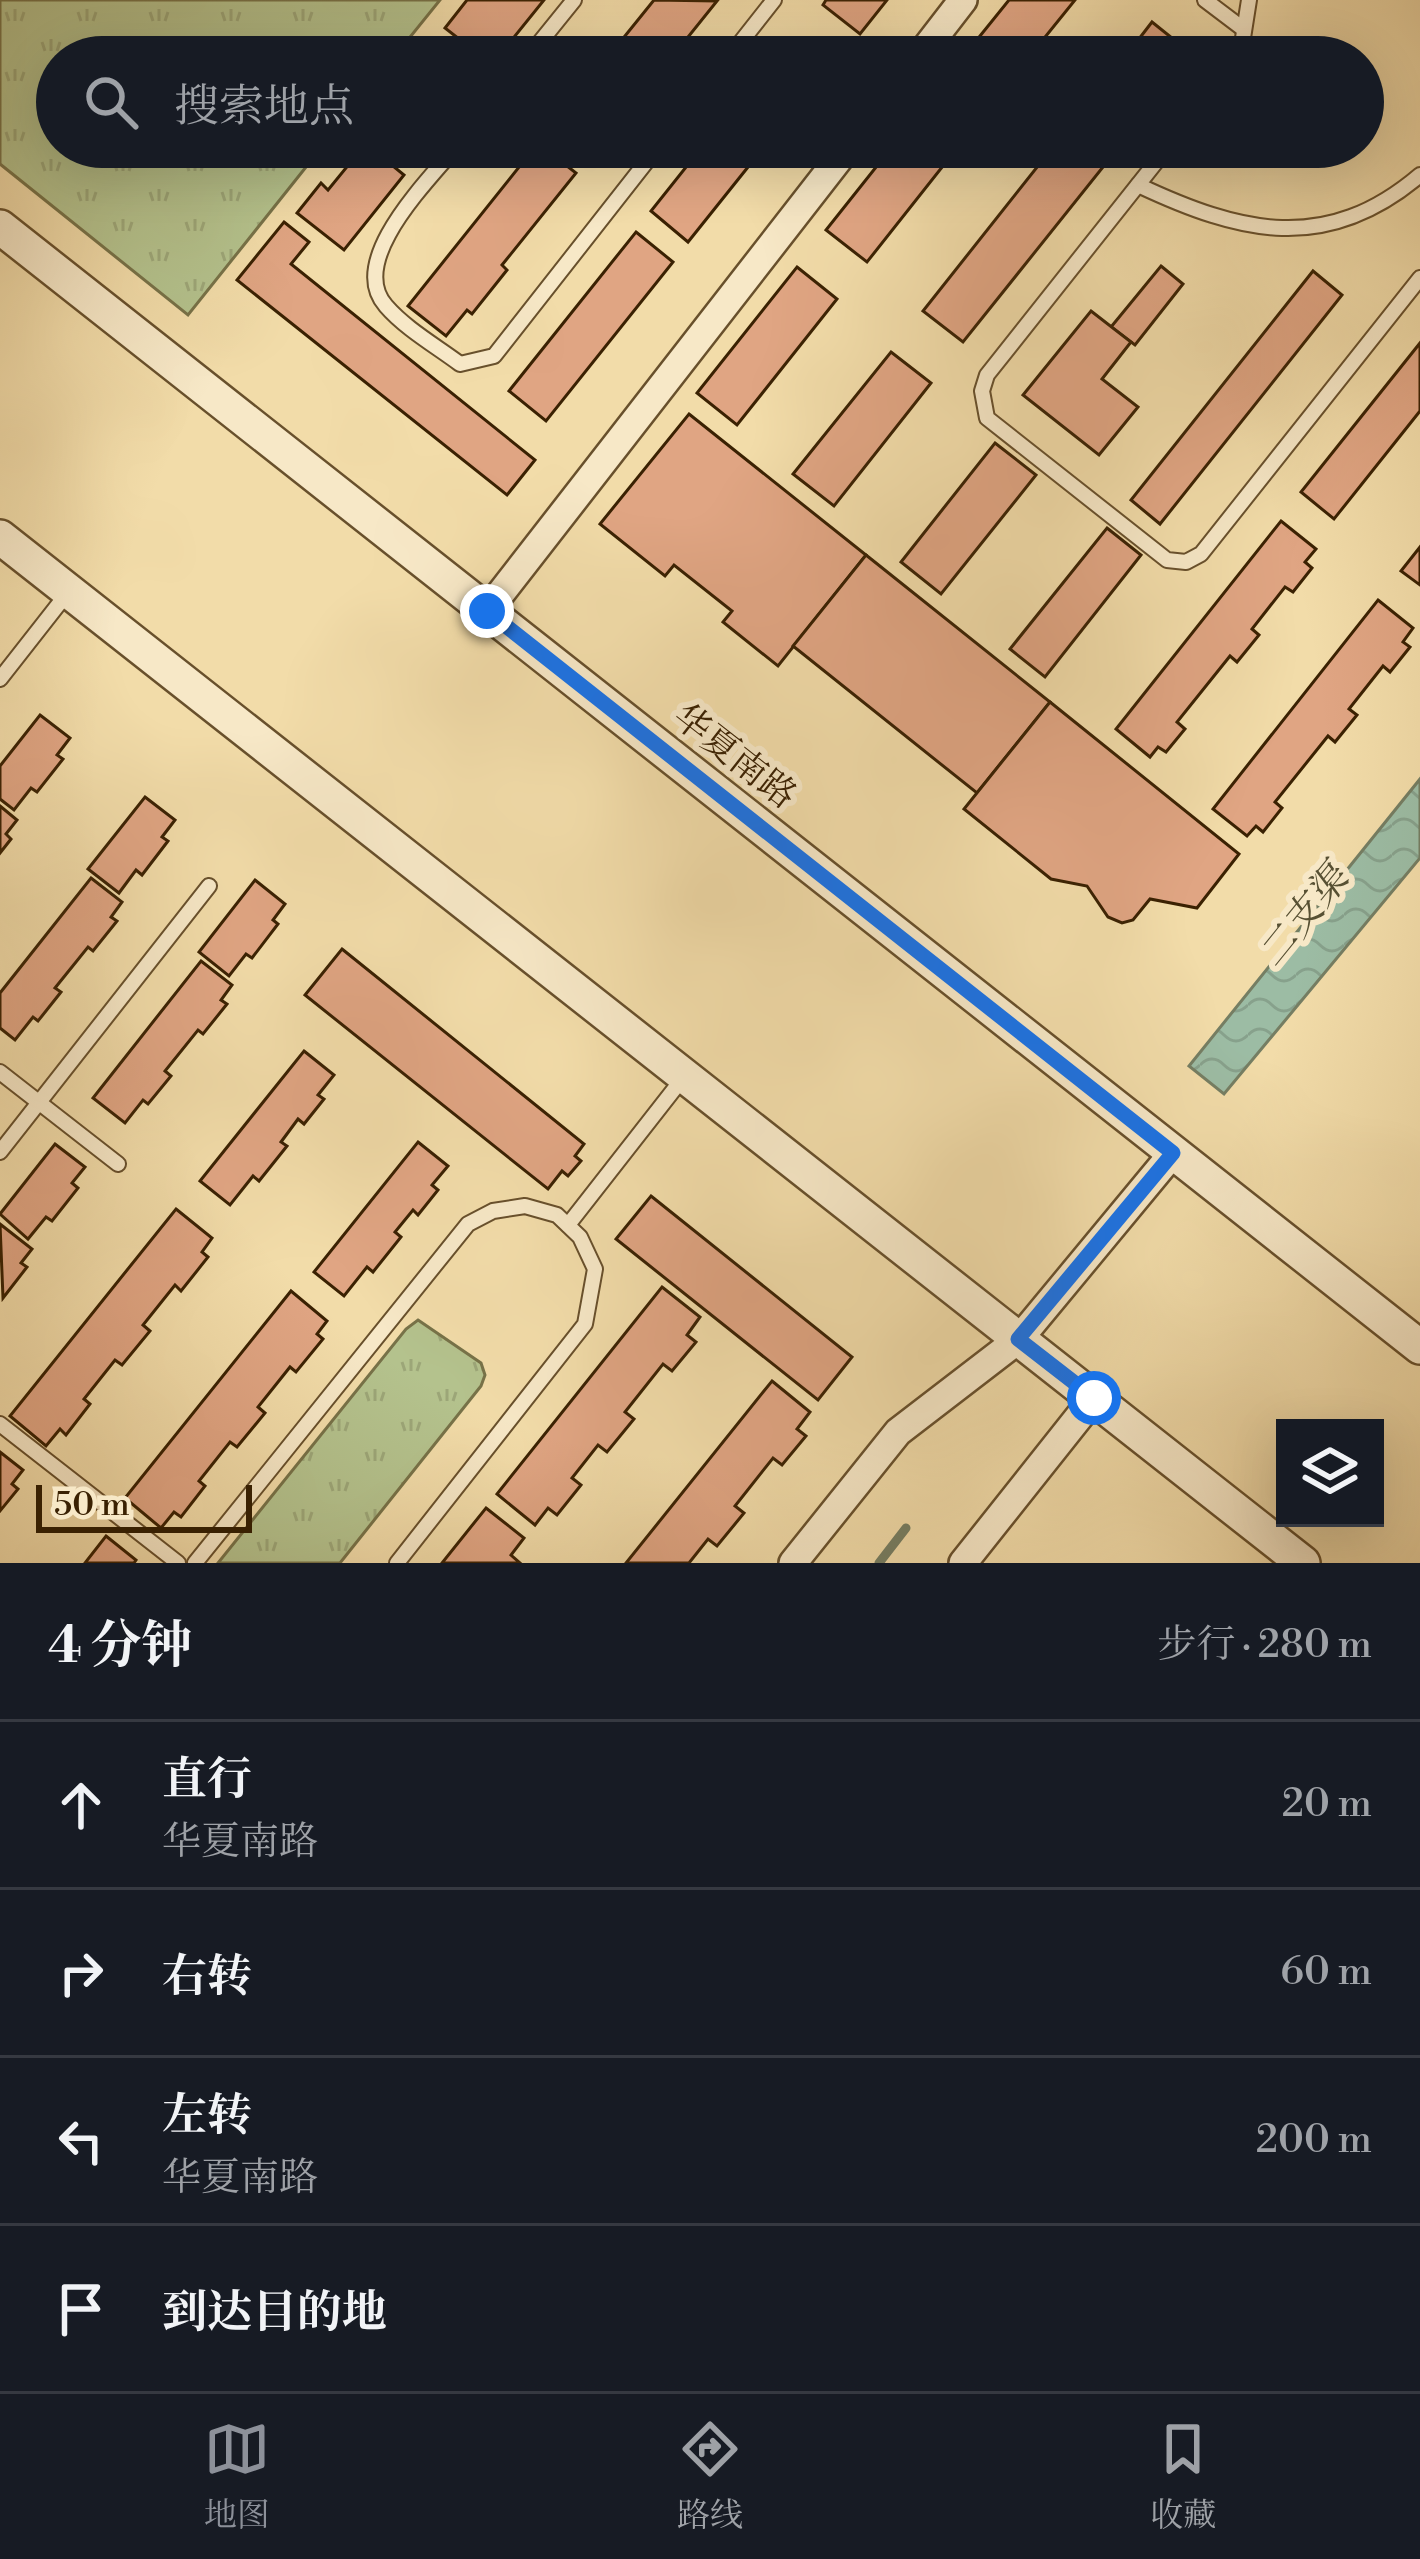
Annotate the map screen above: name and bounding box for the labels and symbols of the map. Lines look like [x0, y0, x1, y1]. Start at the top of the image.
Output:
route end [460, 584, 514, 638]
street label: 华夏南路 [663, 695, 805, 819]
water label: 二支渠 [1248, 852, 1363, 978]
route start [1067, 1371, 1121, 1425]
scale bar [36, 1479, 252, 1532]

